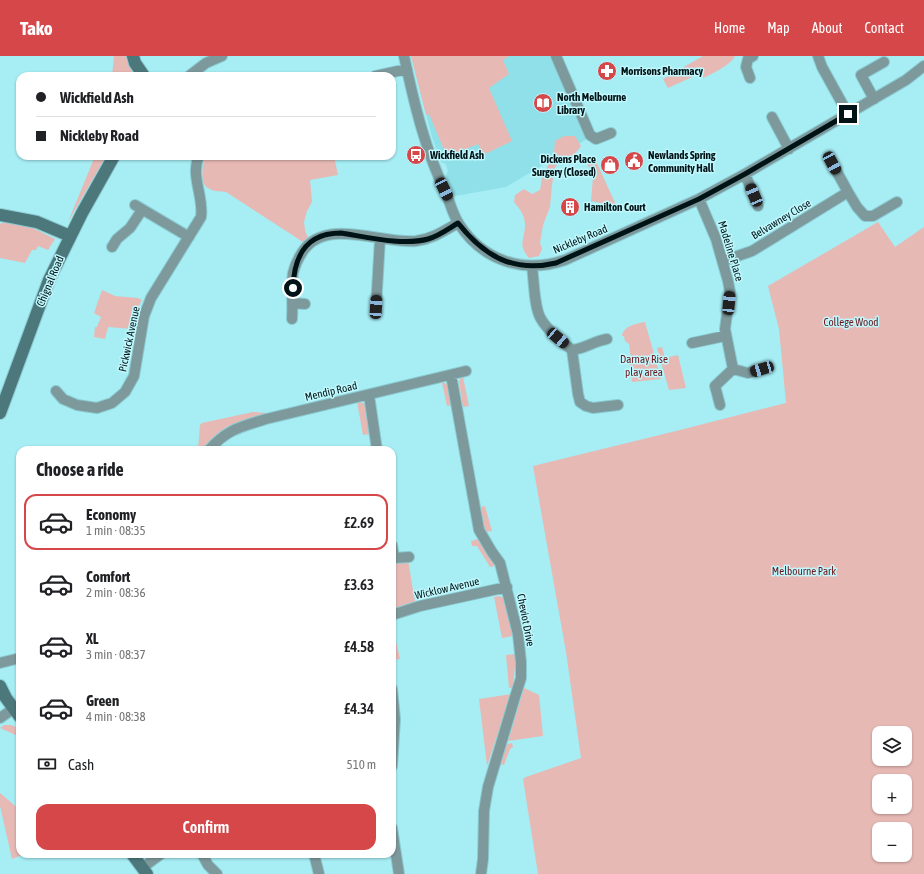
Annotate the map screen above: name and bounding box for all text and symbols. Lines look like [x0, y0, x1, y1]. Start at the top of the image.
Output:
text: Tako [20, 17, 53, 39]
text: Home [714, 20, 745, 36]
text: Map [767, 20, 790, 36]
text: About [812, 20, 843, 36]
text: Contact [865, 20, 904, 36]
pharmacy icon: Morrisons Pharmacy [596, 60, 618, 82]
place label: Morrisons Pharmacy [621, 65, 704, 77]
text: Wickfield Ash [60, 89, 134, 106]
place label: North Melbourne Library [557, 91, 626, 116]
library icon: North Melbourne Library [532, 92, 554, 114]
route end [839, 105, 857, 123]
text: Nickleby Road [60, 127, 139, 144]
bus stop icon: Wickfield Ash [405, 144, 427, 166]
place label: Wickfield Ash [429, 149, 484, 161]
place label: Newlands Spring Community Hall [648, 149, 716, 174]
public building icon: Newlands Spring Community Hall [623, 150, 645, 172]
car [821, 150, 843, 176]
place label: Dickens Place Surgery (Closed) [532, 153, 596, 178]
shop icon: Dickens Place Surgery (Closed) [599, 154, 621, 176]
car [433, 176, 455, 202]
car [744, 182, 764, 208]
building icon: Hamilton Court [559, 196, 581, 218]
street label: Belvawney Close [749, 197, 813, 241]
place label: Hamilton Court [584, 201, 647, 213]
street label: Madeline Place [716, 219, 746, 283]
street label: Nickleby Road [551, 222, 609, 256]
street label: Chignal Road [34, 254, 66, 308]
route start [284, 279, 302, 297]
car [722, 291, 736, 315]
car [369, 295, 383, 319]
street label: Pickwick Avenue [116, 305, 142, 373]
park label: College Wood [823, 316, 879, 328]
car [545, 326, 571, 350]
park label: Darnay Rise play area [620, 353, 668, 378]
car [749, 360, 775, 378]
street label: Mendip Road [304, 379, 358, 403]
text: Choose a ride [36, 459, 124, 480]
icon: car [38, 504, 74, 540]
text: Economy [86, 506, 136, 523]
text: £2.69 [344, 514, 374, 531]
text: 1 min · 08:35 [86, 523, 146, 538]
park label: Melbourne Park [772, 565, 836, 577]
icon: car [38, 566, 74, 602]
text: Comfort [86, 568, 130, 585]
street label: Wicklow Avenue [414, 575, 480, 601]
text: £3.63 [344, 576, 374, 593]
text: 2 min · 08:36 [86, 585, 146, 600]
street label: Cheviot Drive [515, 593, 537, 647]
icon: car [38, 628, 74, 664]
text: XL [86, 630, 99, 647]
text: £4.58 [344, 638, 374, 655]
text: 3 min · 08:37 [86, 647, 146, 662]
icon: car [38, 690, 74, 726]
text: Green [86, 692, 119, 709]
text: £4.34 [344, 700, 374, 717]
text: 4 min · 08:38 [86, 709, 146, 724]
map controls [872, 726, 912, 862]
button: layers [872, 726, 912, 766]
icon: cash [36, 753, 58, 775]
text: Cash [68, 756, 94, 773]
text: 510 m [347, 757, 376, 772]
button: + [872, 774, 912, 814]
button: Confirm [36, 804, 376, 850]
button: − [872, 822, 912, 862]

